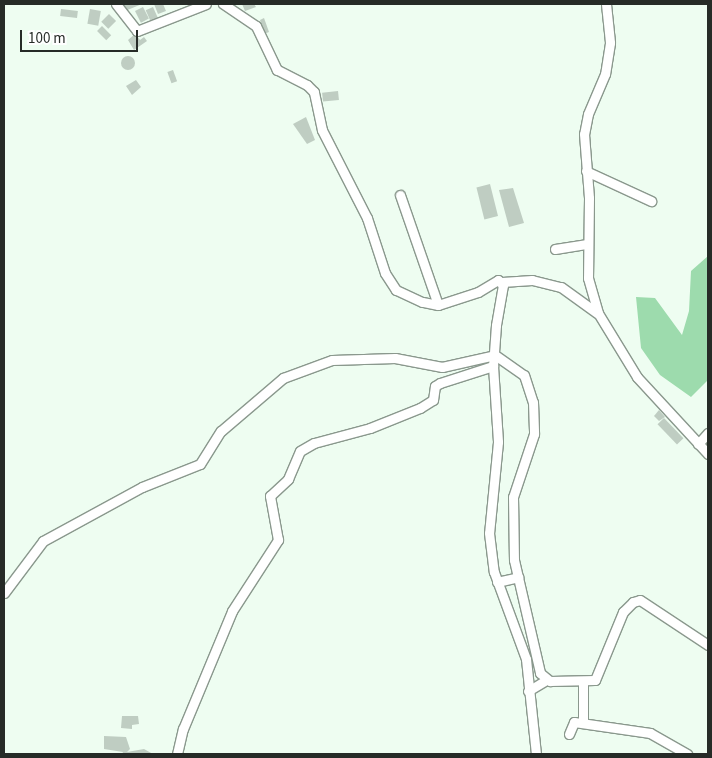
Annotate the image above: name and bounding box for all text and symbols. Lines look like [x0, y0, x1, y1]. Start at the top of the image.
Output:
scale bar [22, 20, 140, 52]
text: 100 m [28, 28, 66, 49]

